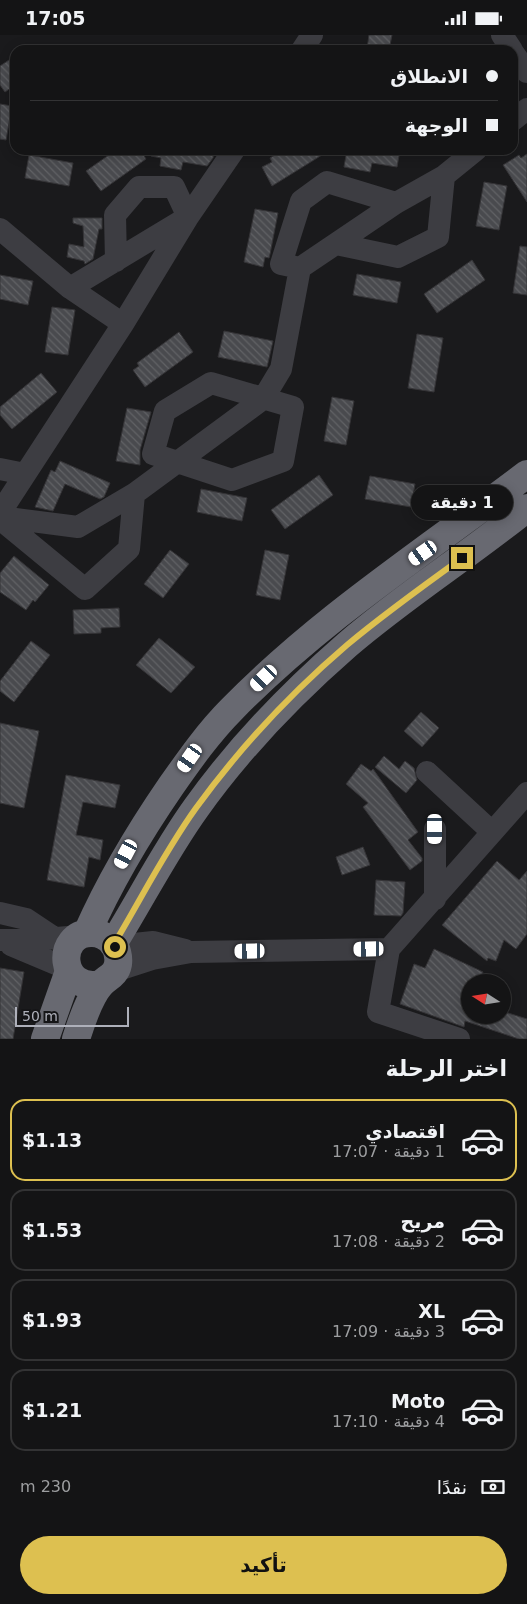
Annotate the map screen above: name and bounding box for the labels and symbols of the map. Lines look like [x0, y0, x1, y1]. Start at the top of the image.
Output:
callout: 1 دقيقة [411, 485, 513, 521]
car [406, 538, 439, 568]
route end [451, 547, 473, 569]
car [247, 662, 280, 694]
car [175, 741, 204, 775]
car [427, 814, 442, 844]
car [112, 837, 139, 871]
route start [104, 936, 126, 958]
car [353, 941, 384, 957]
car [234, 943, 265, 959]
north arrow [461, 974, 511, 1024]
scale bar [15, 1004, 129, 1027]

